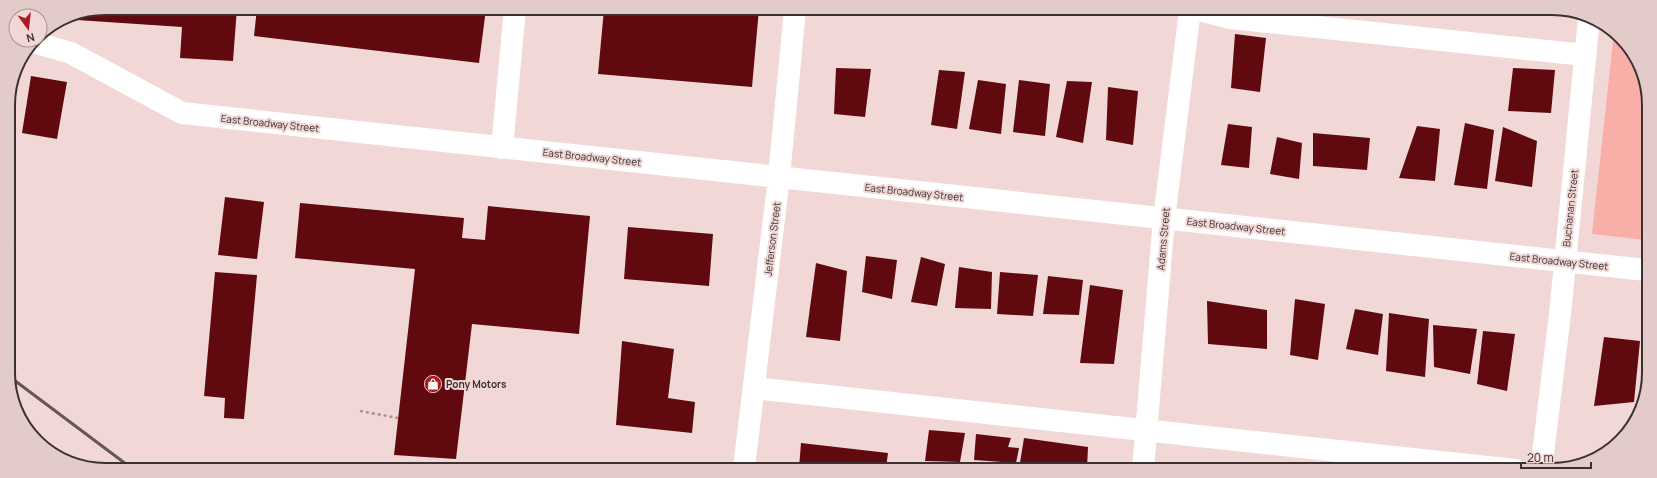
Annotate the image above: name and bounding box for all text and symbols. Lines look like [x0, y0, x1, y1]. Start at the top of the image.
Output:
north arrow [8, 8, 48, 48]
text: N [25, 30, 36, 46]
street label: East Broadway Street [220, 111, 320, 135]
street label: East Broadway Street [542, 145, 642, 169]
street label: Buchanan Street [1559, 169, 1581, 247]
street label: East Broadway Street [864, 180, 964, 204]
street label: Jefferson Street [761, 201, 783, 277]
street label: Adams Street [1153, 207, 1173, 271]
street label: East Broadway Street [1186, 214, 1286, 238]
street label: East Broadway Street [1509, 249, 1609, 273]
shop icon: Pony Motors [423, 374, 443, 394]
place label: Pony Motors [446, 377, 507, 391]
scale bar [1521, 444, 1591, 470]
text: 20 m [1527, 449, 1554, 466]

